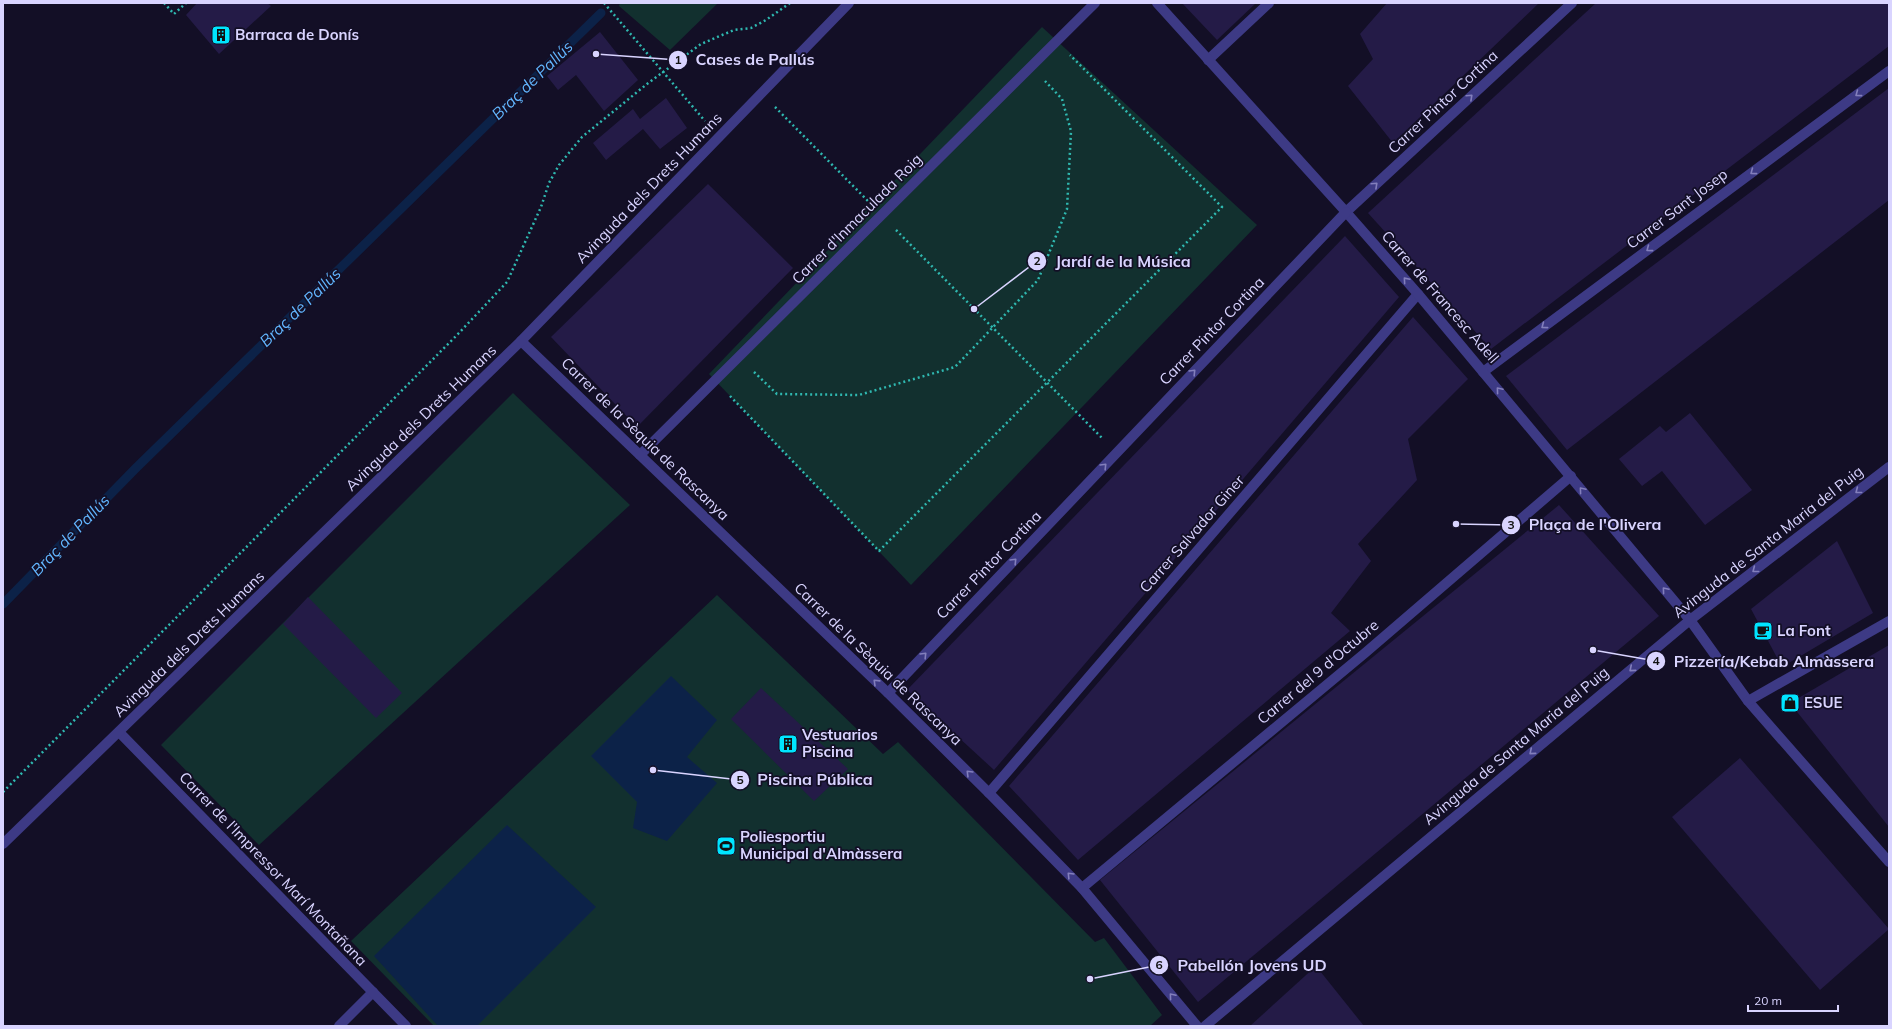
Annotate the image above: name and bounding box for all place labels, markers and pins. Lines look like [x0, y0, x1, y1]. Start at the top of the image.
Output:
building icon: Barraca de Donís [210, 24, 232, 46]
place label: Barraca de Donís [235, 25, 359, 44]
callout: Cases de Pallús [668, 46, 823, 74]
callout: Jardí de la Música [1027, 247, 1198, 275]
callout: Plaça de l'Olivera [1501, 511, 1670, 539]
cafe icon: La Font [1752, 620, 1774, 642]
place label: La Font [1777, 621, 1831, 640]
callout: Pizzería/Kebab Almàssera [1646, 647, 1883, 675]
shop icon: ESUE [1779, 692, 1801, 714]
place label: ESUE [1804, 693, 1843, 712]
place label: Vestuarios Piscina [801, 725, 878, 761]
building icon: Vestuarios Piscina [777, 733, 799, 755]
callout: Piscina Pública [730, 766, 881, 794]
place label: Poliesportiu Municipal d'Almàssera [740, 827, 902, 863]
sports icon: Poliesportiu Municipal d'Almàssera [715, 835, 737, 857]
callout: Pabellón Jovens UD [1149, 951, 1334, 979]

